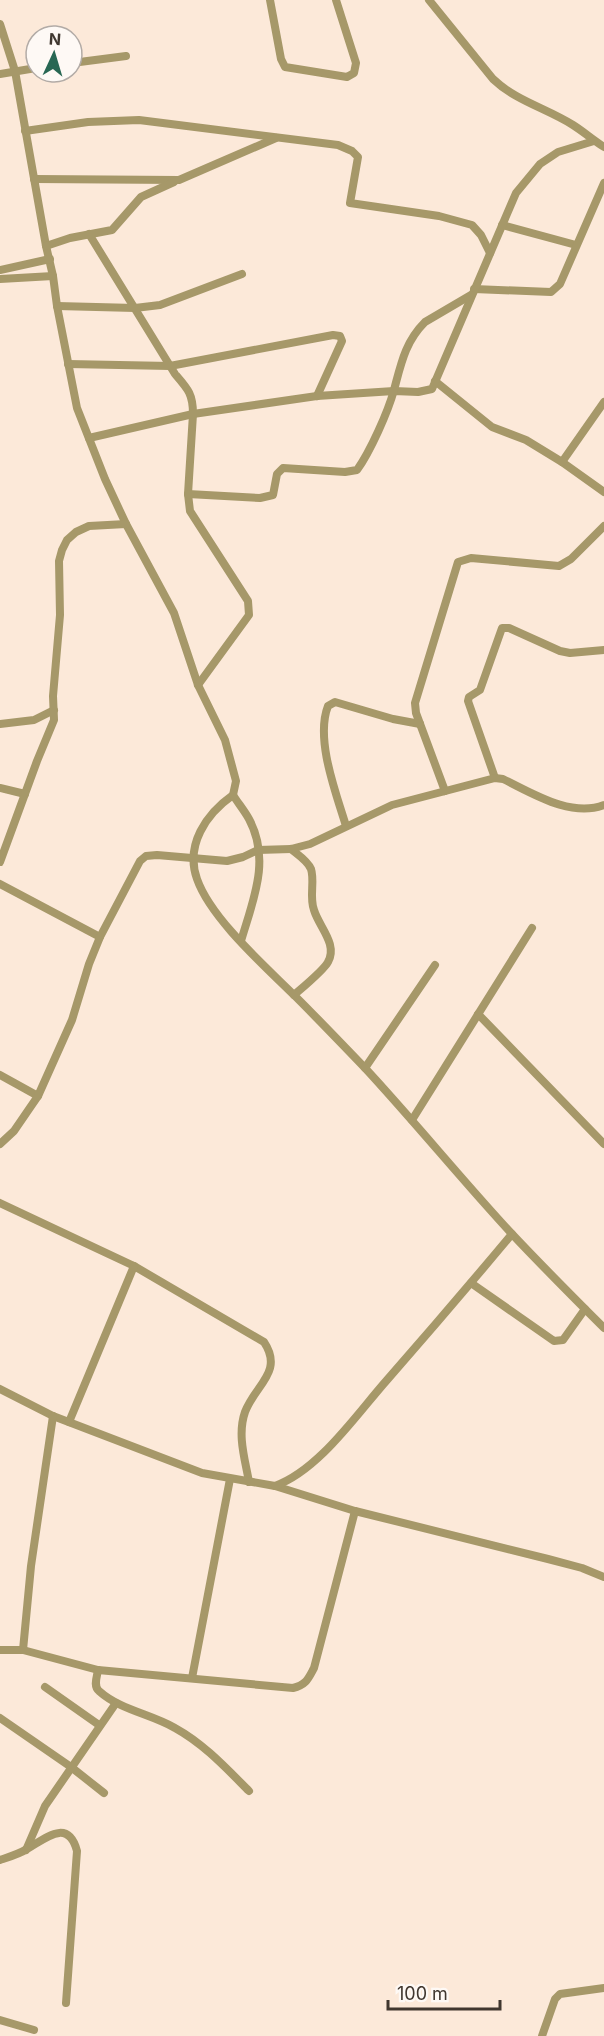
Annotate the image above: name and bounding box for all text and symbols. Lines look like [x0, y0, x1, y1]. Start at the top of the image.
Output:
north arrow [24, 24, 84, 84]
text: N [48, 29, 62, 49]
scale bar [388, 1973, 500, 2011]
text: 100 m [397, 1983, 448, 2004]

